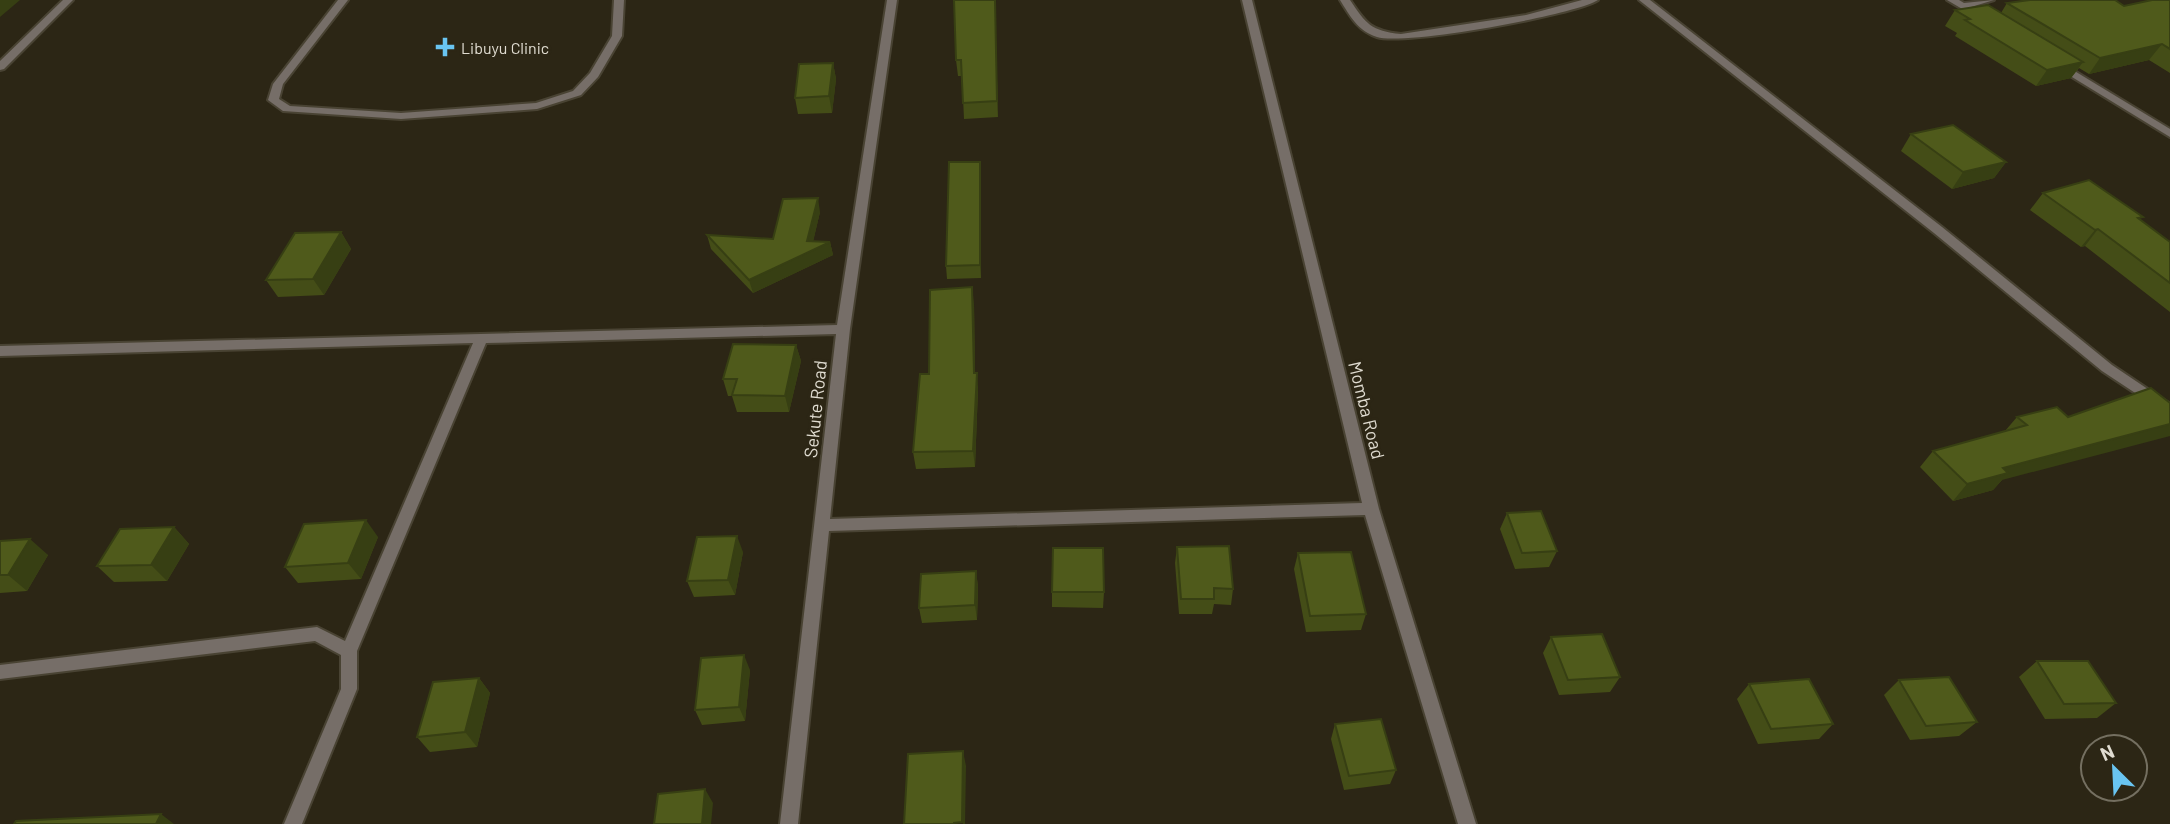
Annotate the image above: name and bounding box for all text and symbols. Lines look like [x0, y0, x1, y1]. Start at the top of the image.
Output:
marker: Libuyu Clinic [435, 37, 455, 57]
place label: Libuyu Clinic [461, 38, 549, 57]
street label: Sekute Road [799, 359, 831, 459]
street label: Momba Road [1344, 359, 1390, 461]
north arrow [2079, 733, 2149, 803]
text: N [2096, 739, 2117, 765]

